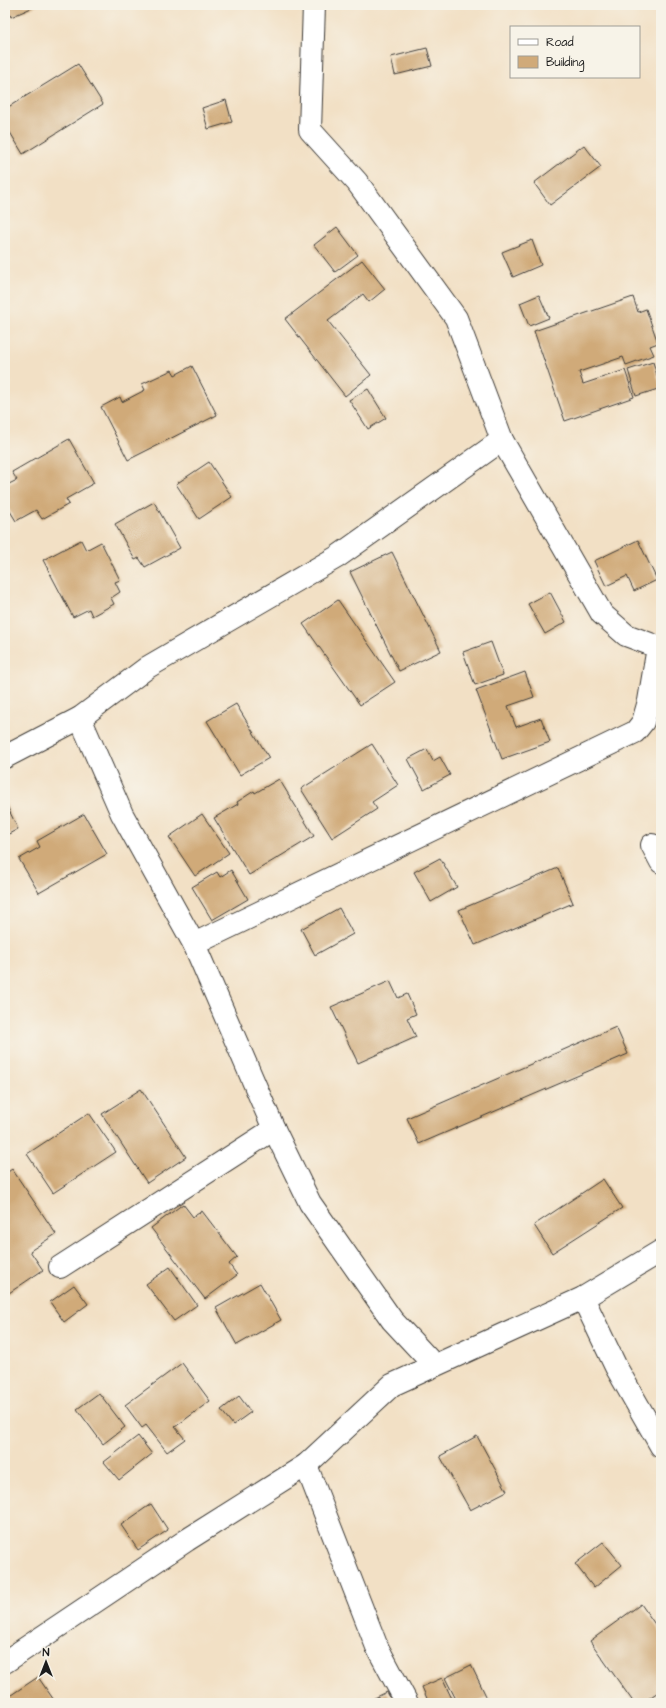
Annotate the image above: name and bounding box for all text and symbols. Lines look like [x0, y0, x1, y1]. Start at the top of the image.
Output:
legend [510, 26, 640, 78]
text: Road [546, 34, 574, 51]
text: Building [546, 54, 584, 72]
north arrow [26, 1642, 66, 1682]
text: N [43, 1645, 50, 1660]

